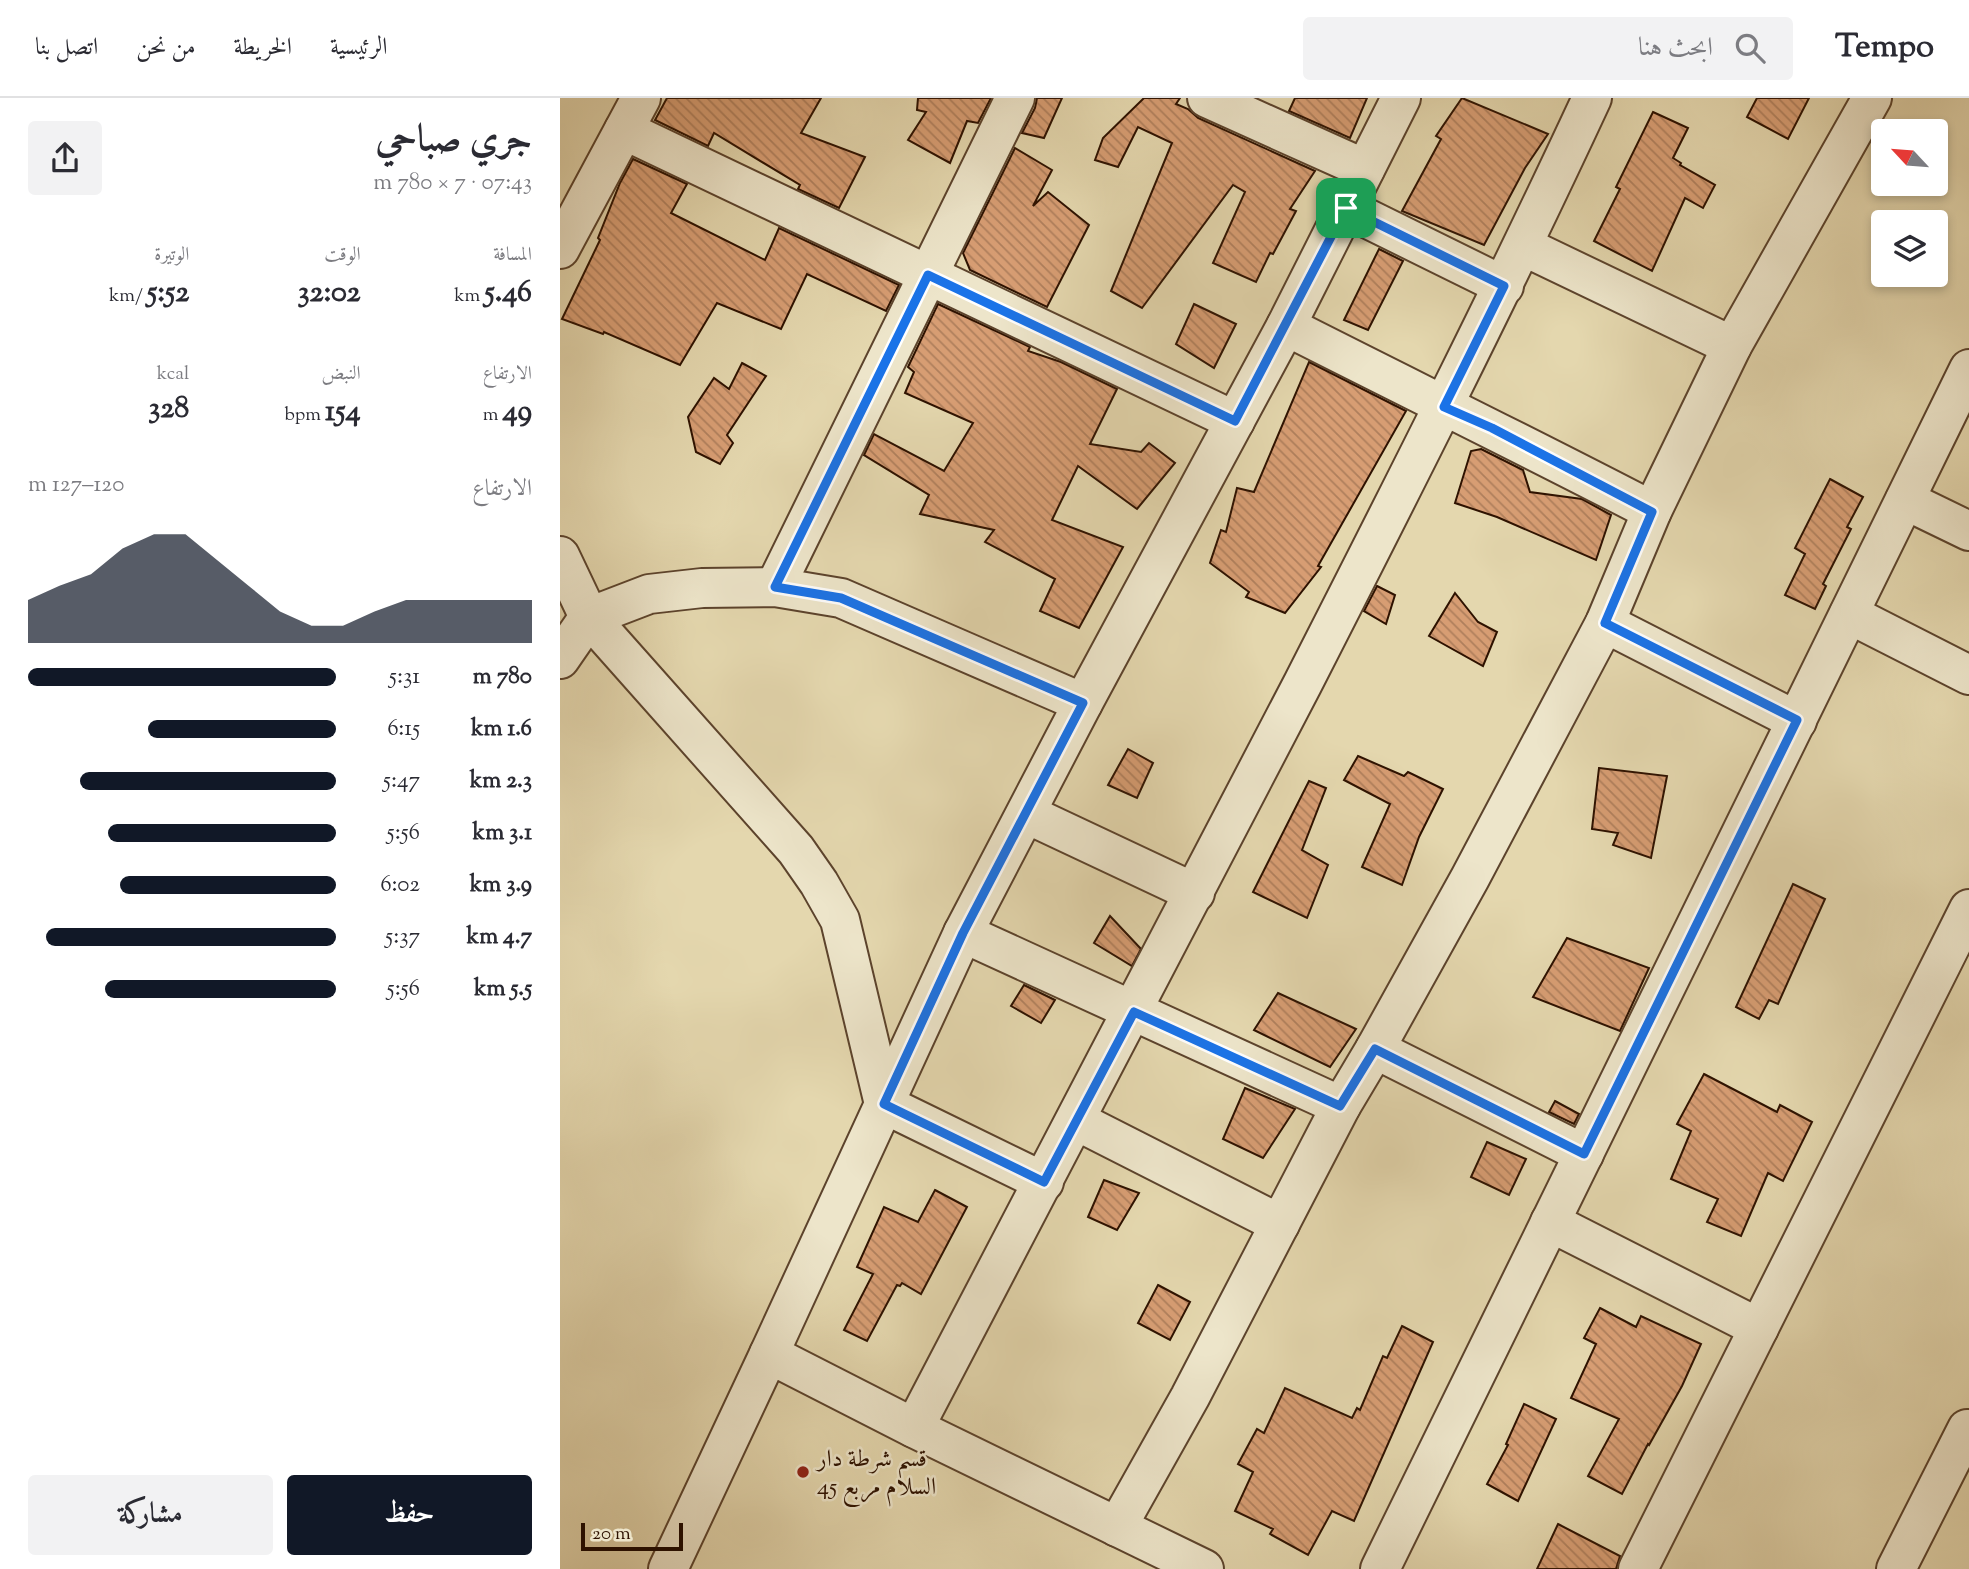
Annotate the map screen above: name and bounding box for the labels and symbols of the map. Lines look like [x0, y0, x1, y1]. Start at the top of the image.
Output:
north arrow [1871, 119, 1948, 196]
pin [1316, 178, 1376, 238]
place label: قسم شرطة دار السلام مربع 45 [815, 1443, 936, 1508]
marker: قسم شرطة دار السلام مربع 45 [795, 1464, 811, 1480]
scale bar [581, 1520, 682, 1552]

